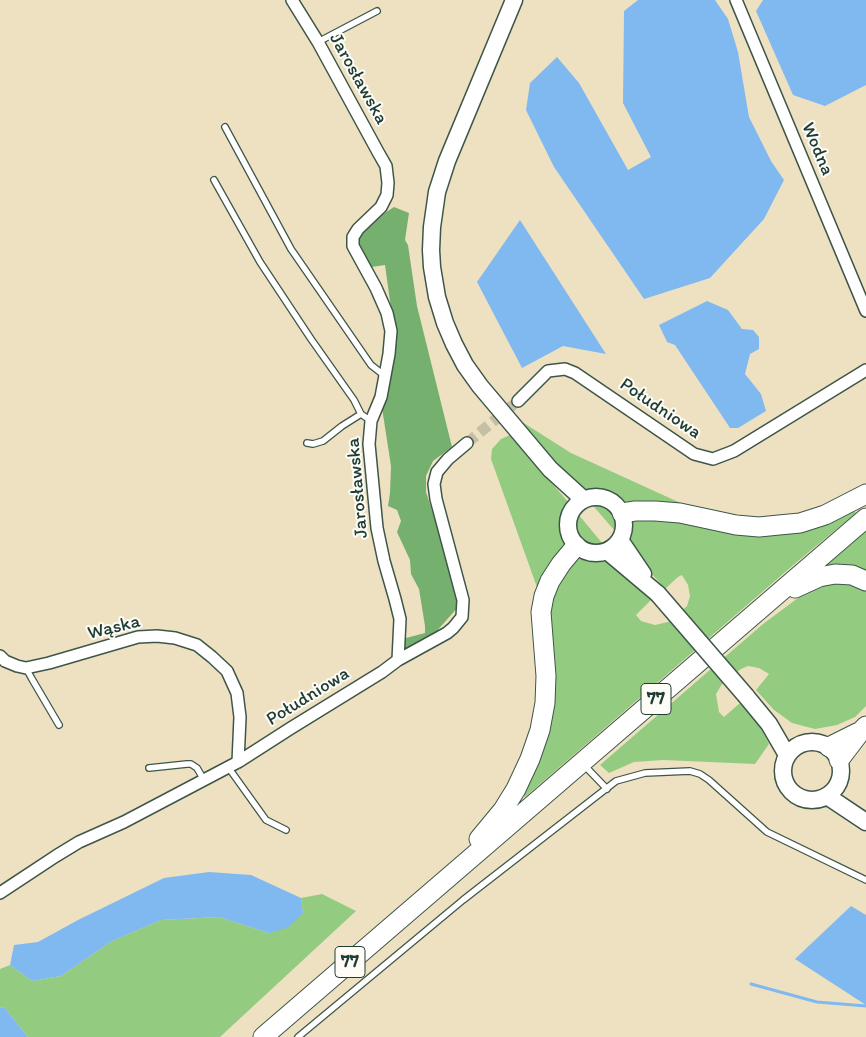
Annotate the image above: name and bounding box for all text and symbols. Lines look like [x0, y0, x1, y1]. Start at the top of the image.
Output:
street label: Jarosławska [324, 29, 392, 129]
street label: Wodna [796, 119, 838, 179]
street label: Południowa [615, 373, 705, 445]
street label: Jarosławska [342, 437, 374, 539]
street label: Wąska [85, 610, 143, 646]
street label: Południowa [262, 663, 354, 731]
road number: 77 [641, 684, 671, 714]
road number: 77 [335, 946, 365, 978]

